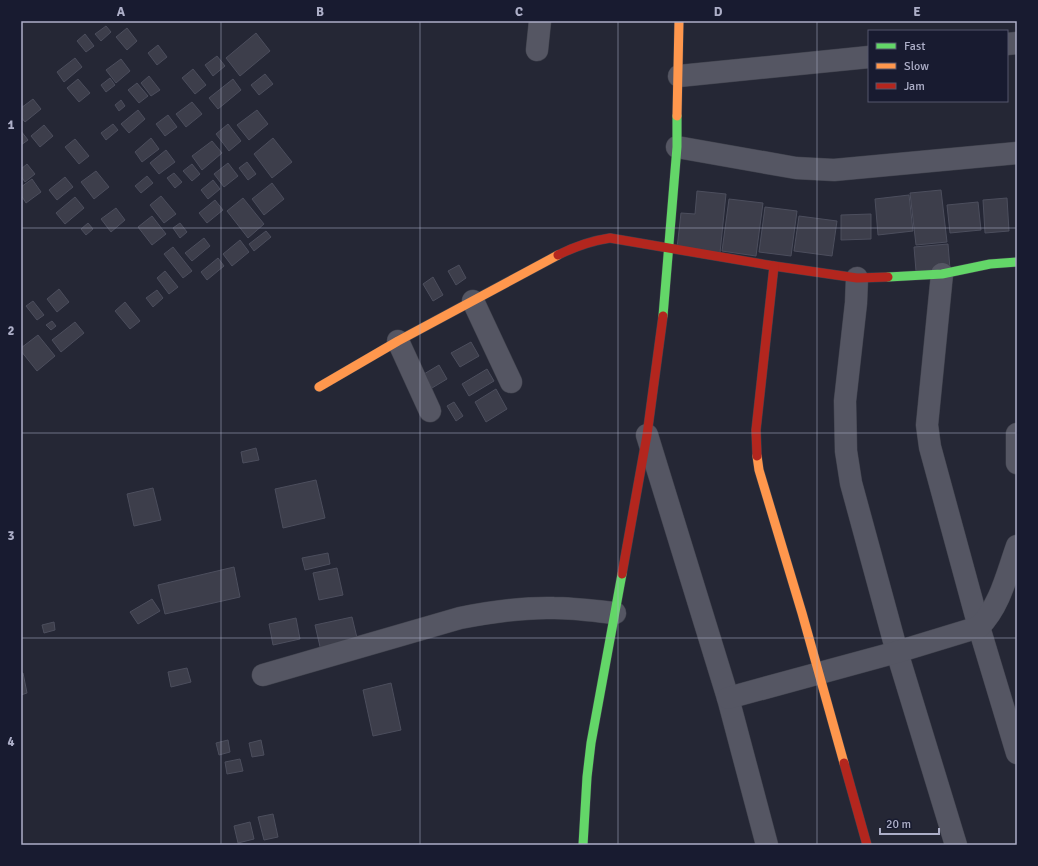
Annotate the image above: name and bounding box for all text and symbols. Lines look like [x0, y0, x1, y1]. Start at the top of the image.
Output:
text: A [117, 4, 126, 20]
text: B [316, 4, 324, 20]
text: C [515, 4, 523, 20]
text: D [714, 4, 723, 20]
text: E [913, 4, 921, 20]
legend [868, 30, 1008, 102]
text: Fast [904, 39, 925, 54]
text: Slow [904, 59, 929, 74]
text: Jam [904, 79, 925, 94]
text: 1 [7, 117, 15, 133]
text: 2 [7, 323, 15, 339]
text: 3 [7, 528, 15, 544]
text: 4 [7, 734, 15, 750]
scale bar [880, 810, 939, 836]
text: 20 m [886, 817, 911, 832]

